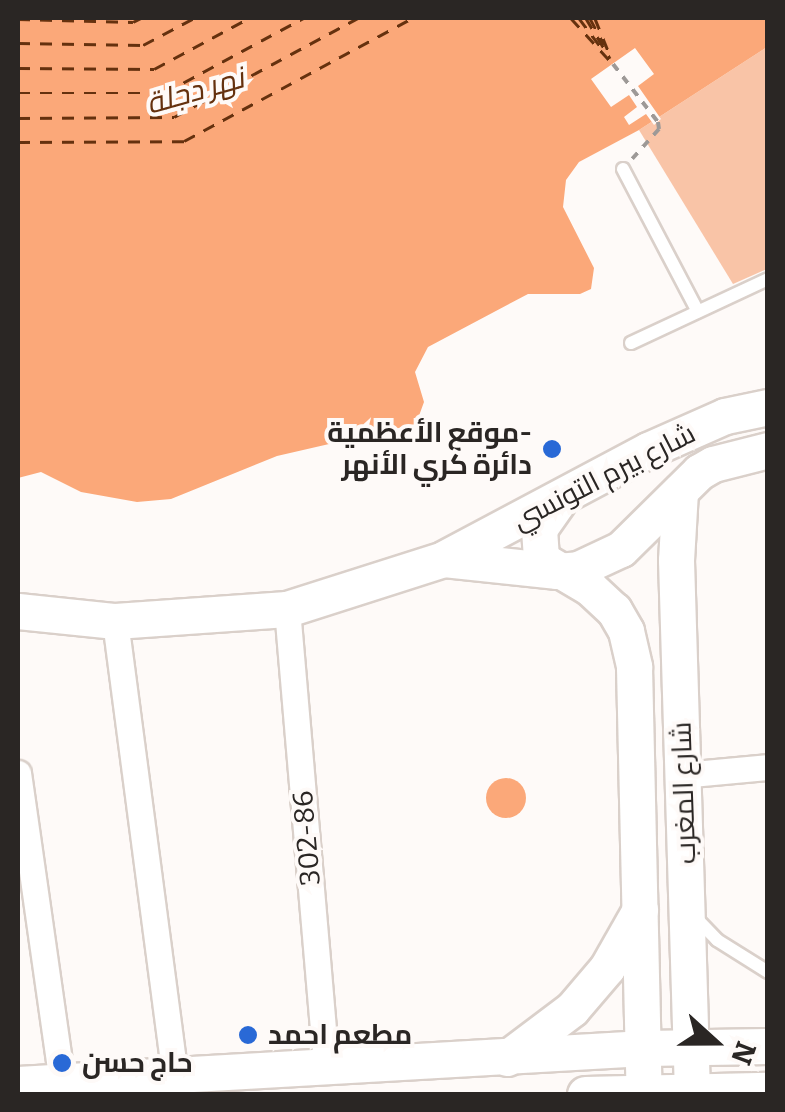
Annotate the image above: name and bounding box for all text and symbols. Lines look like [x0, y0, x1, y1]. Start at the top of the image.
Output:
water label: نهر دجلة [142, 60, 248, 122]
place label: موقع الأعظمية- دائرة كري الأنهر [327, 416, 532, 482]
street label: شارع بيرم التونسي [507, 417, 701, 537]
marker: موقع الأعظمية- دائرة كري الأنهر [541, 438, 563, 460]
street label: شارع المغرب [665, 721, 703, 865]
street label: 302-86 [286, 789, 328, 887]
north arrow [665, 992, 765, 1092]
place label: مطعم احمد [268, 1018, 412, 1052]
marker: مطعم احمد [237, 1024, 259, 1046]
text: N [724, 1037, 763, 1069]
place label: حاج حسن [82, 1046, 193, 1080]
marker: حاج حسن [51, 1052, 73, 1074]

